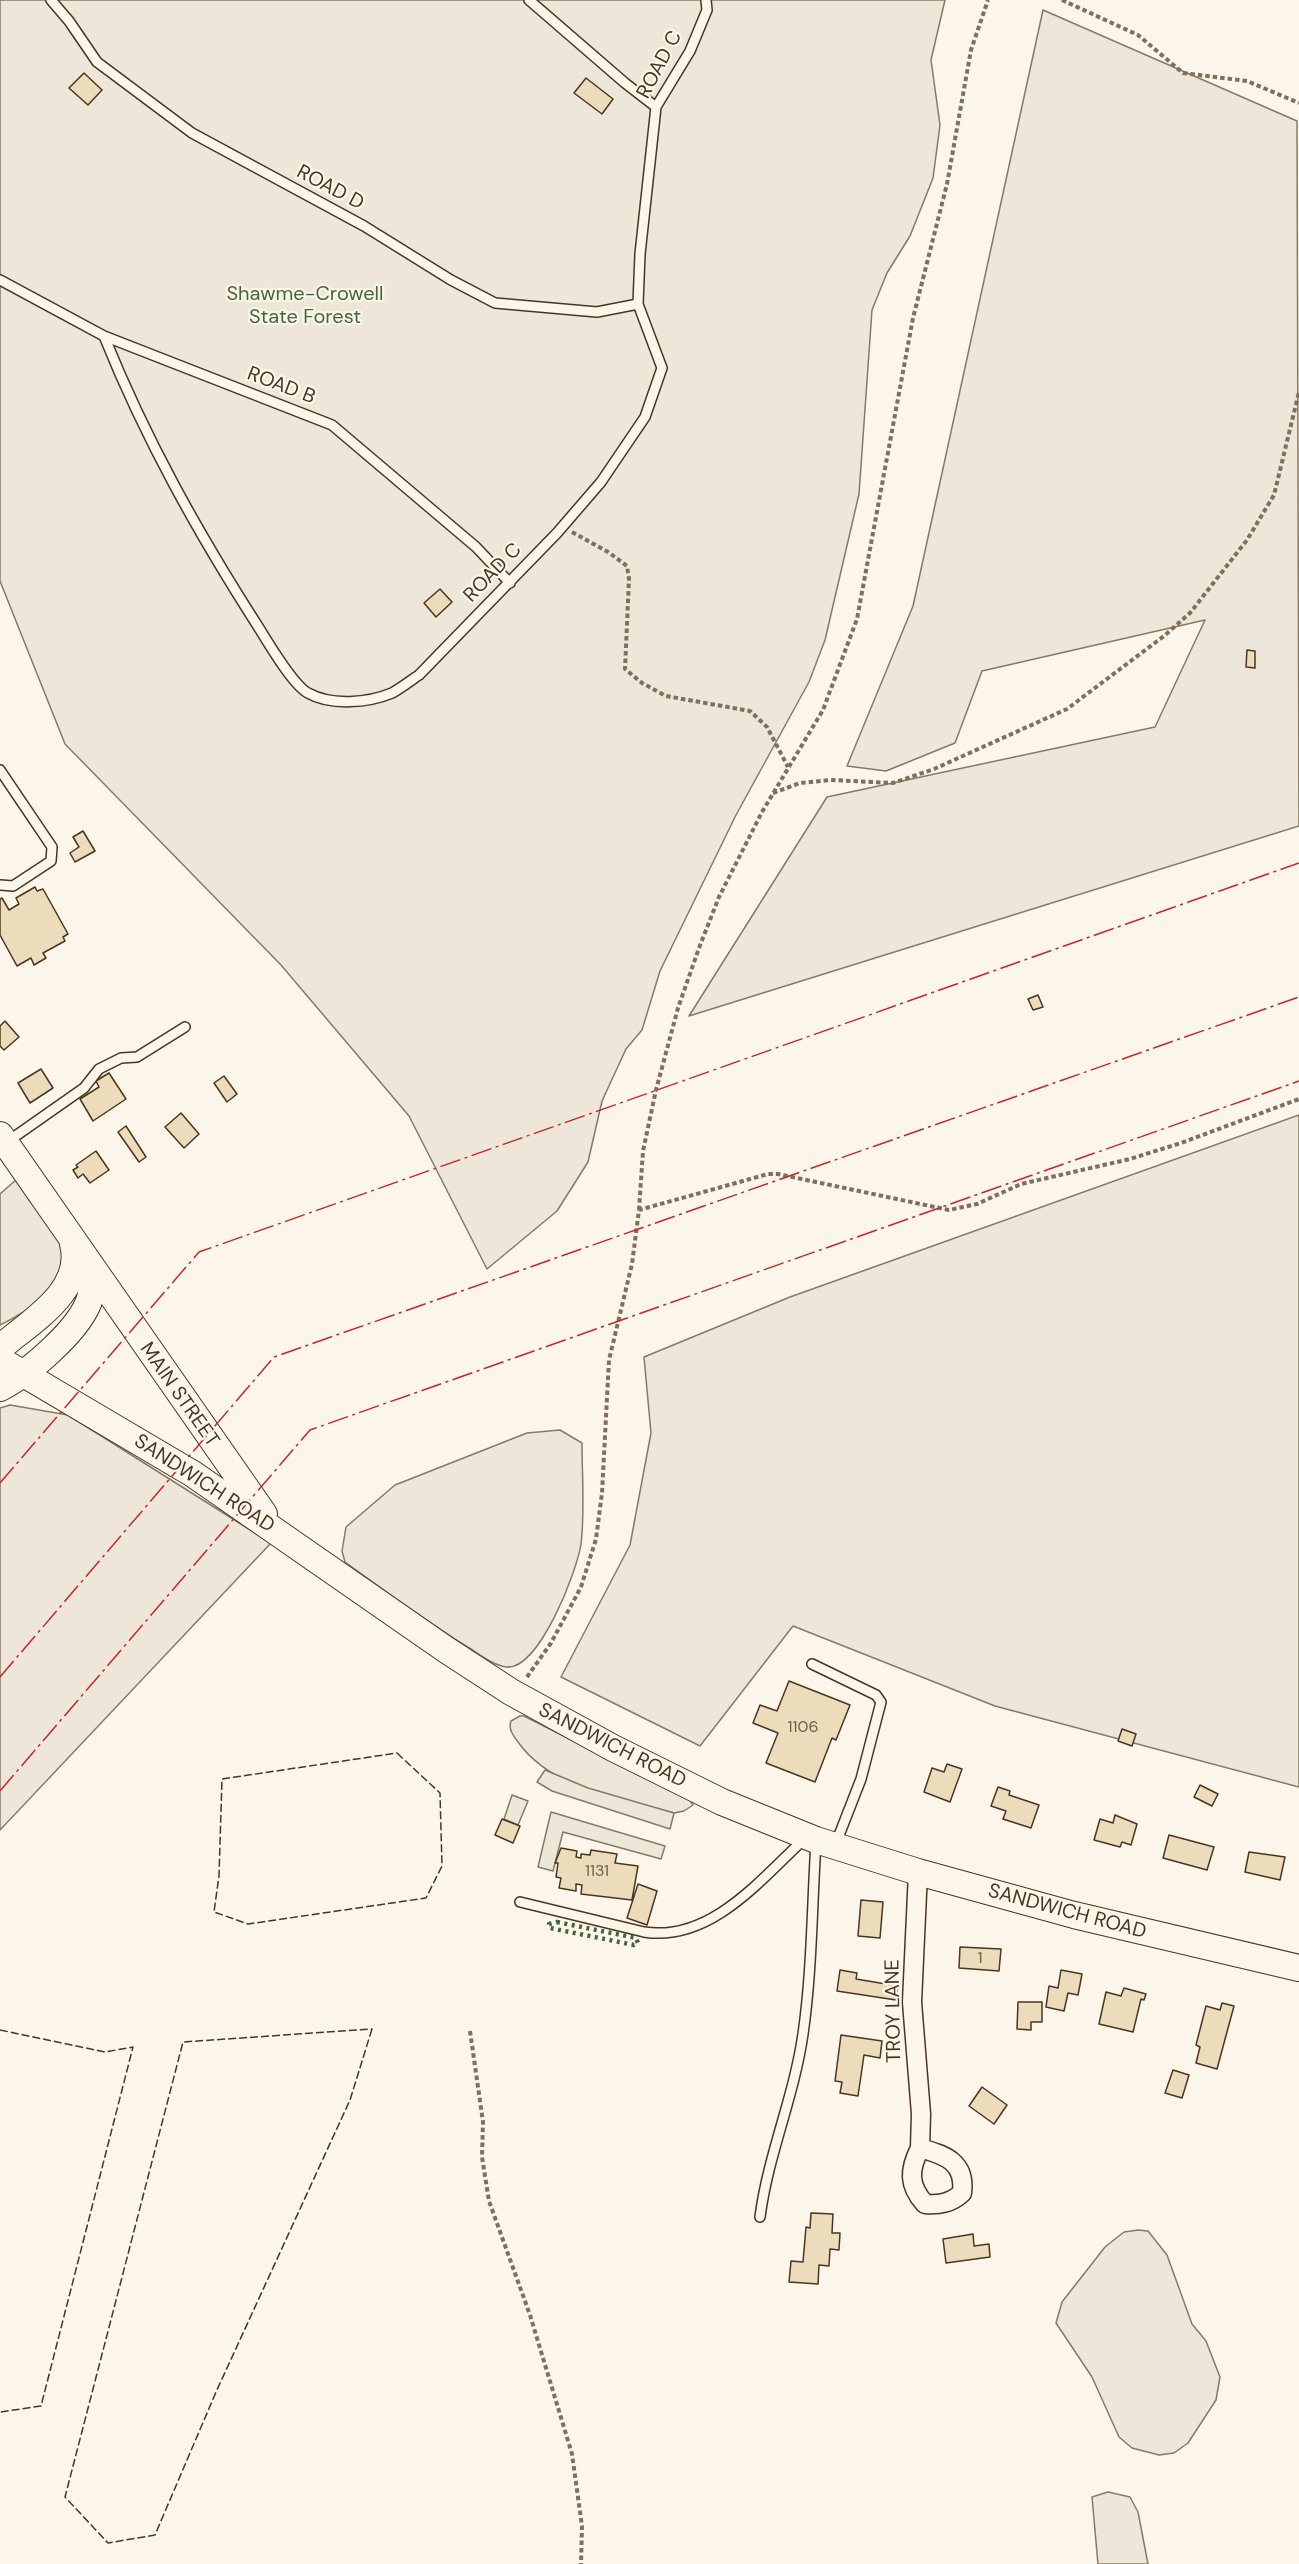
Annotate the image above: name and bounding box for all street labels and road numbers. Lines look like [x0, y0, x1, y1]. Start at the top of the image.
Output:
street label: ROAD C [632, 27, 688, 103]
street label: ROAD D [292, 160, 368, 216]
street label: ROAD B [244, 362, 318, 410]
street label: ROAD C [459, 538, 527, 608]
street label: MAIN STREET [134, 1338, 224, 1452]
street label: SANDWICH ROAD [129, 1430, 279, 1538]
street label: SANDWICH ROAD [534, 1698, 690, 1794]
street label: SANDWICH ROAD [985, 1879, 1149, 1945]
street label: TROY LANE [881, 1959, 907, 2063]

